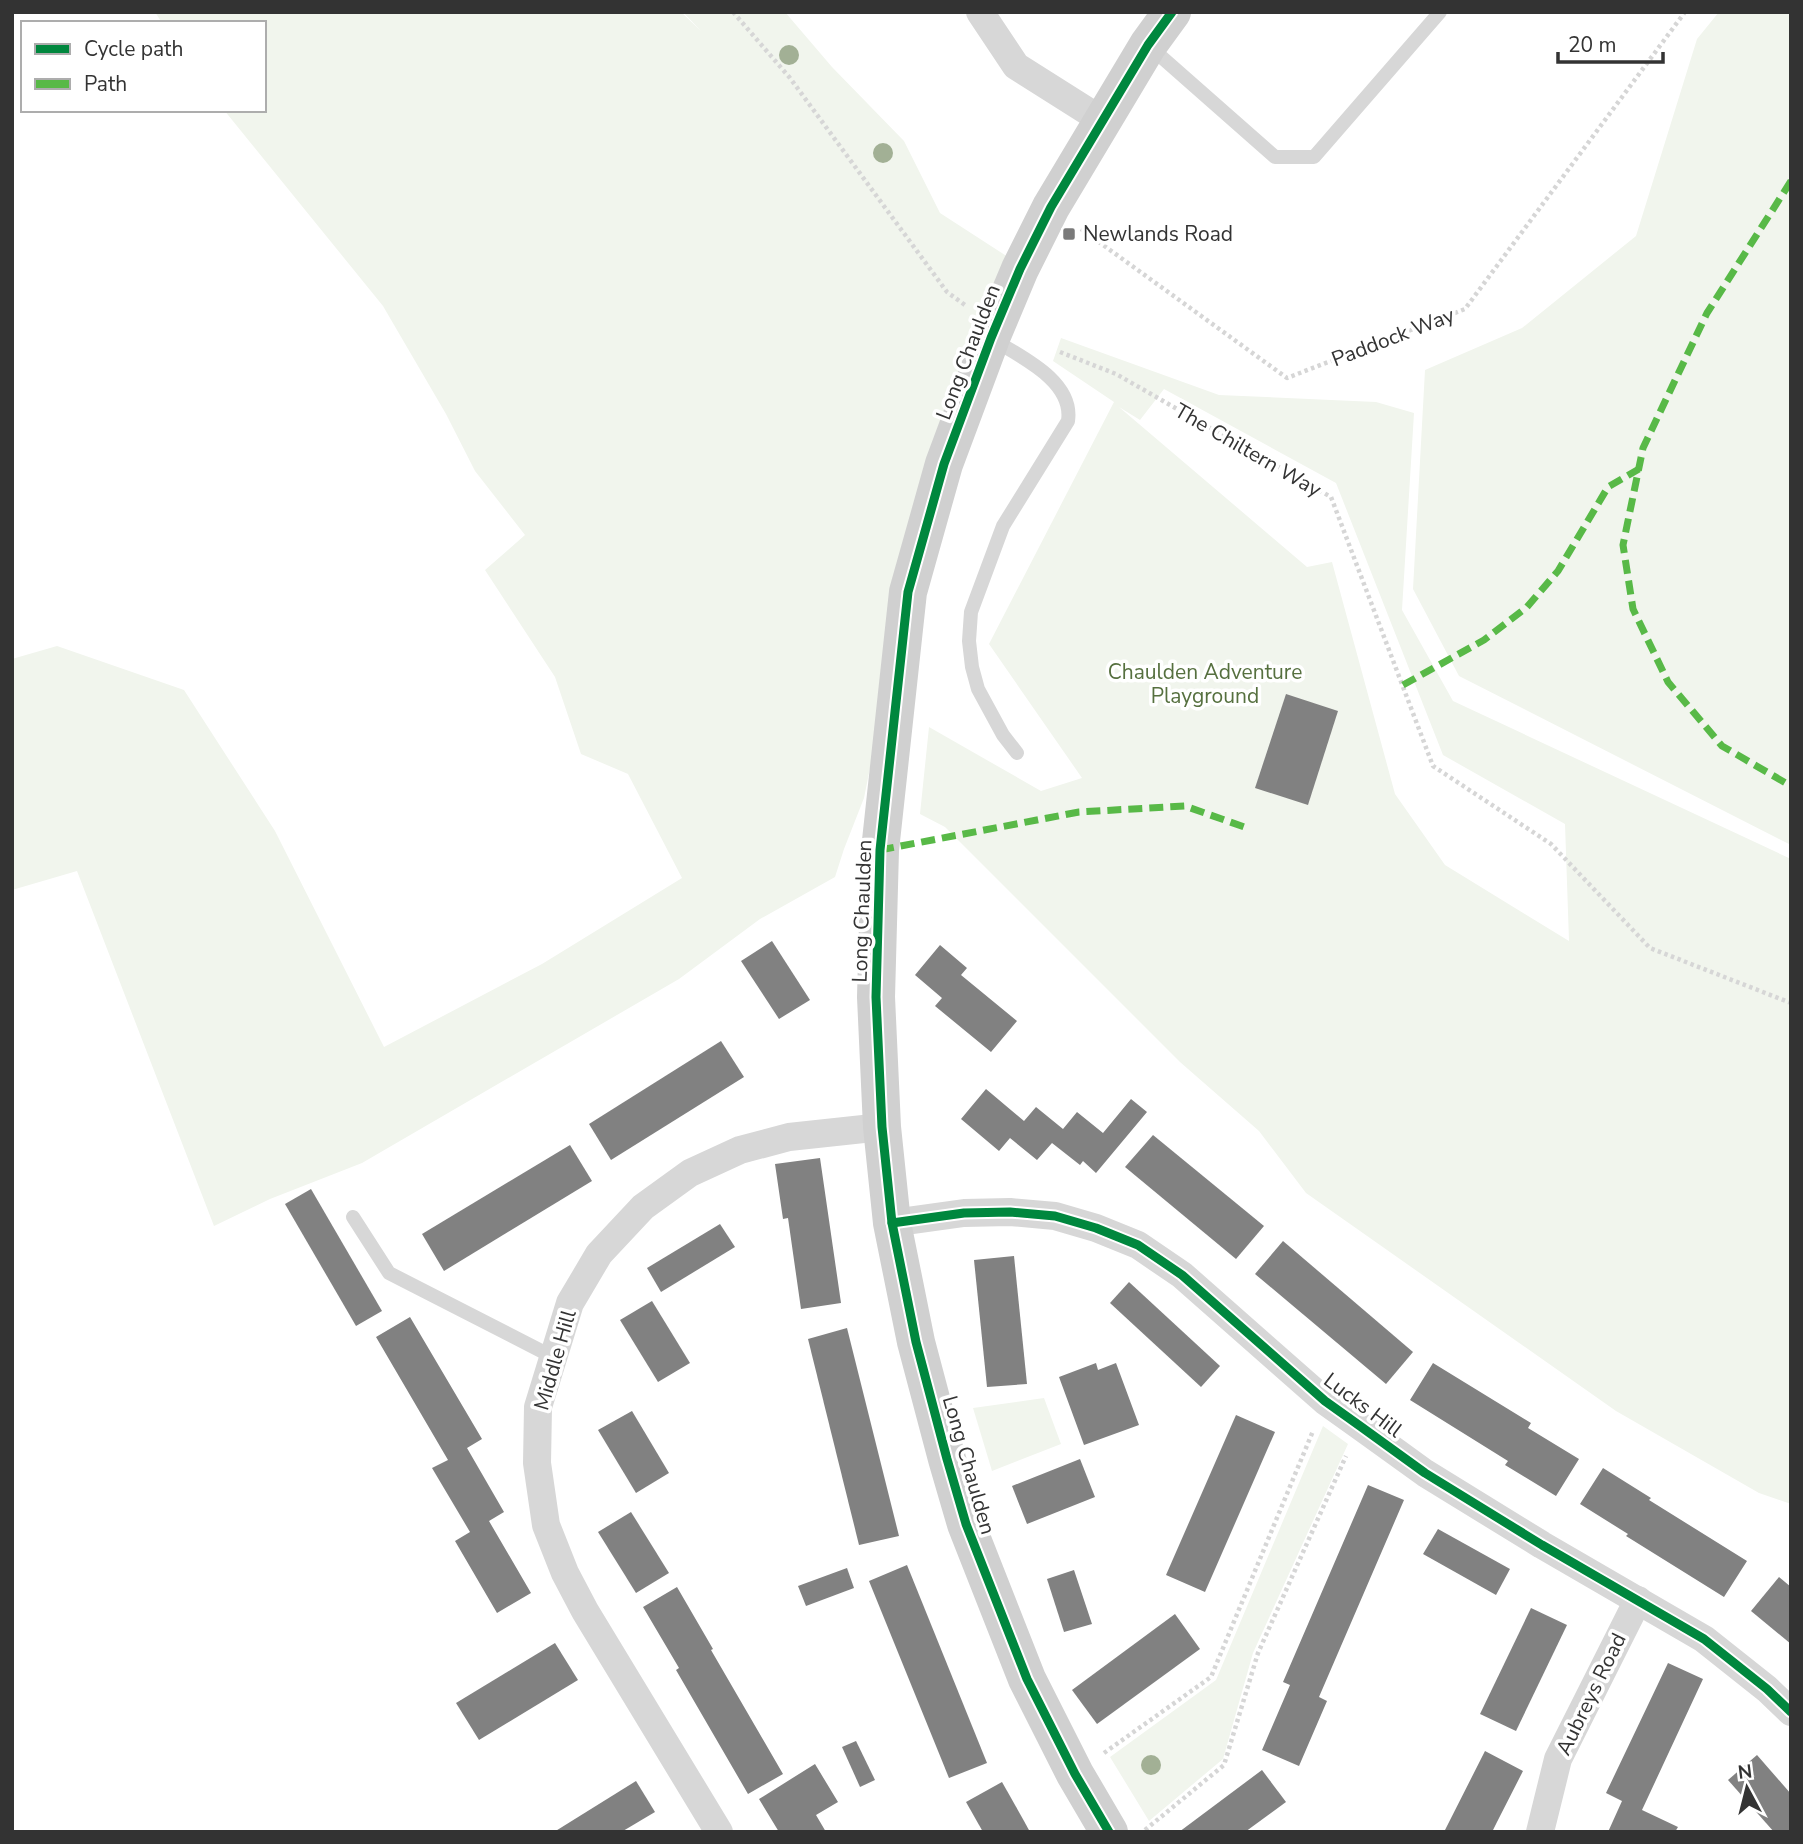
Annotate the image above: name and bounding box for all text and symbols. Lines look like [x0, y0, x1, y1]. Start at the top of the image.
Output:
legend [21, 21, 266, 112]
scale bar [1558, 21, 1663, 65]
text: 20 m [1568, 31, 1617, 59]
text: Cycle path [84, 35, 183, 63]
text: Path [84, 70, 127, 98]
place label: Newlands Road [1083, 220, 1233, 248]
marker: Newlands Road [1061, 226, 1077, 242]
street label: Long Chaulden [929, 280, 1007, 424]
street label: Paddock Way [1328, 301, 1459, 373]
street label: The Chiltern Way [1170, 397, 1327, 503]
park label: Chaulden Adventure Playground [1108, 658, 1302, 710]
street label: Long Chaulden [846, 839, 878, 983]
street label: Middle Hill [527, 1306, 583, 1413]
street label: Lucks Hill [1318, 1366, 1409, 1444]
street label: Long Chaulden [936, 1392, 1002, 1538]
street label: Aubreys Road [1549, 1628, 1633, 1760]
north arrow [1712, 1753, 1782, 1823]
text: N [1736, 1758, 1754, 1786]

